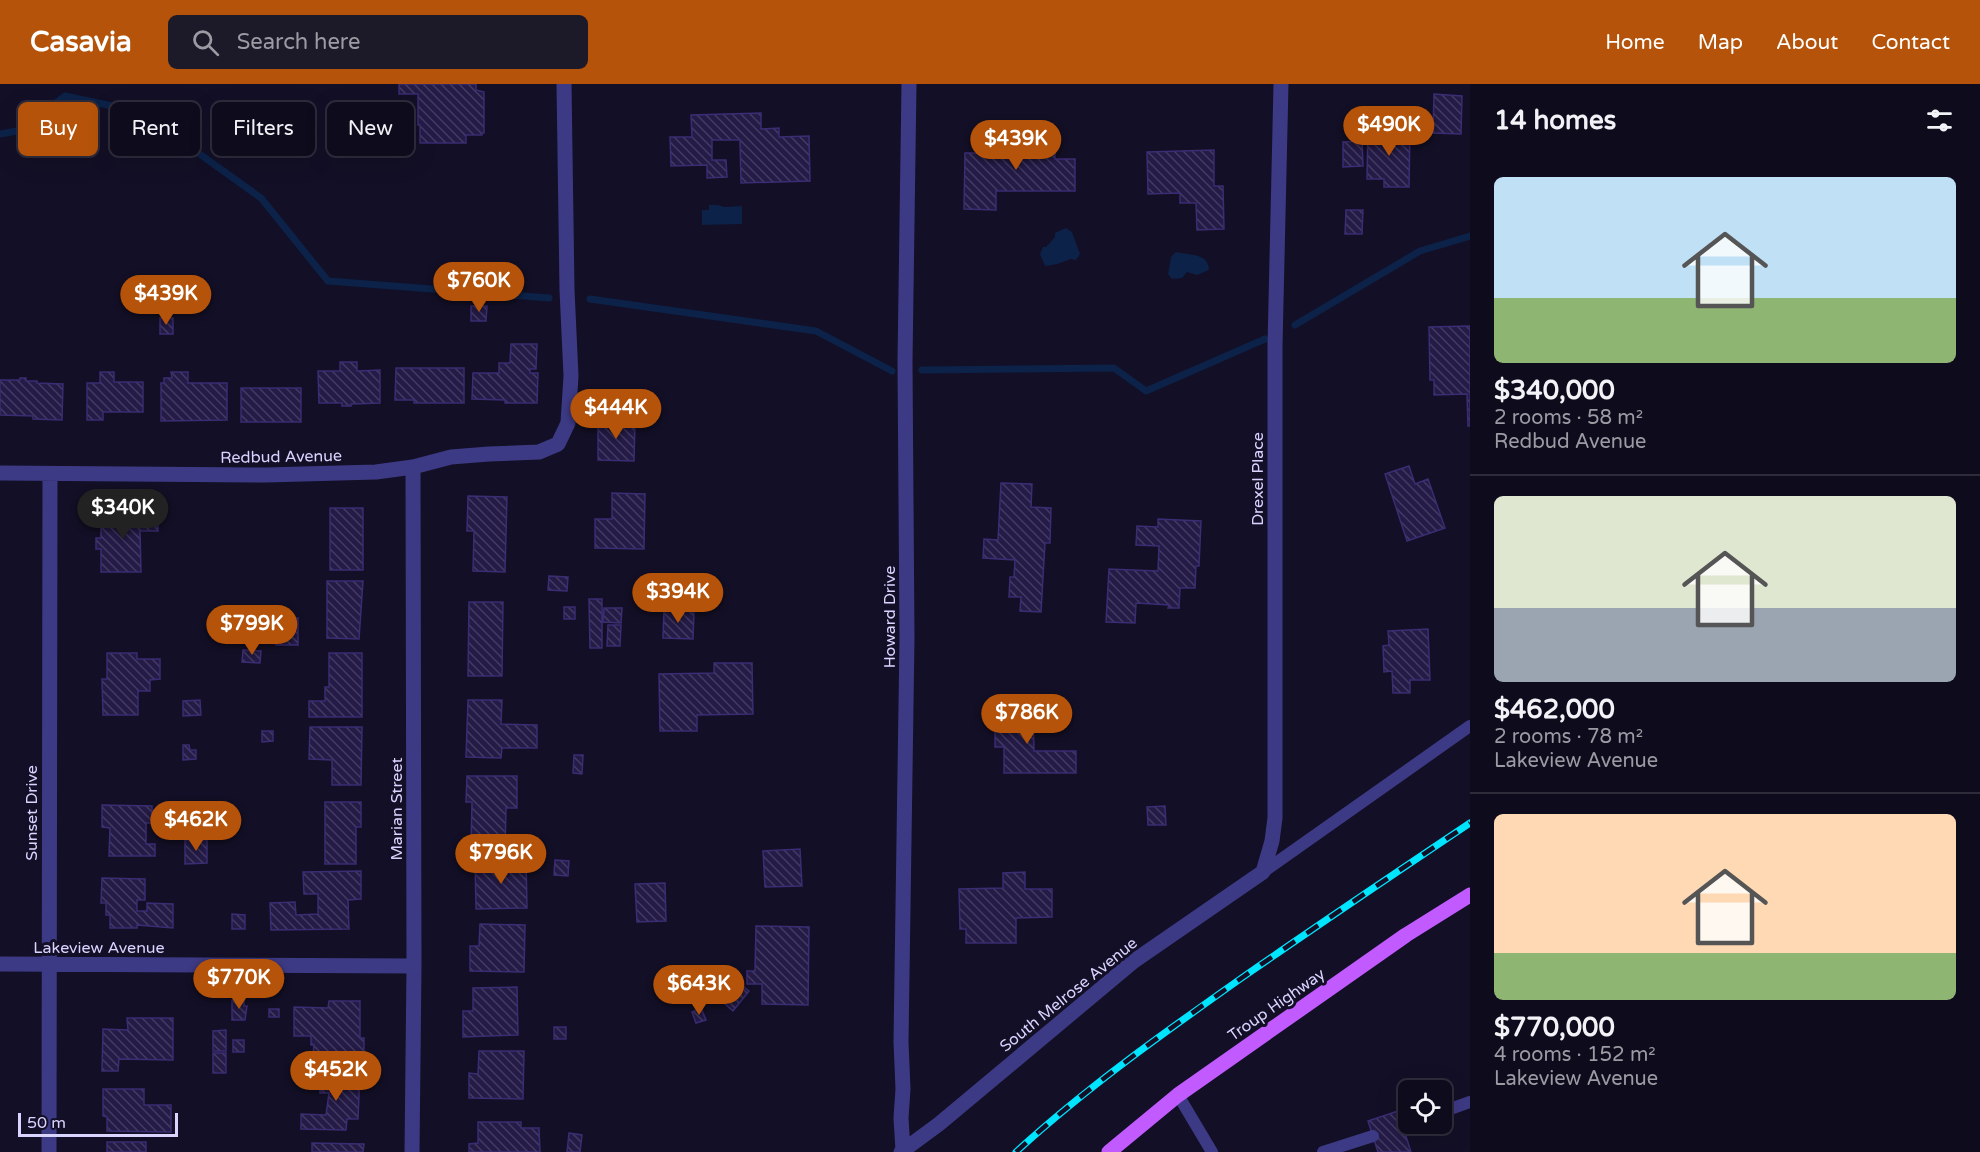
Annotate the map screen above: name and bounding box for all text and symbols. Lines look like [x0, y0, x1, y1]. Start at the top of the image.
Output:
search box [168, 15, 588, 69]
text: Casavia [30, 25, 132, 59]
icon: search [189, 26, 222, 59]
text: Search here [237, 29, 360, 55]
text: Home [1605, 30, 1665, 55]
text: Map [1698, 30, 1743, 55]
text: About [1776, 30, 1838, 55]
text: Contact [1871, 30, 1950, 55]
chip: Buy [18, 102, 98, 156]
chip: Rent [110, 102, 200, 156]
chip: Filters [212, 102, 315, 156]
chip: New [327, 102, 414, 156]
icon: filters [1923, 104, 1956, 137]
text: 14 homes [1494, 105, 1616, 136]
pin: $490K [1347, 106, 1431, 157]
text: $490K [1357, 113, 1421, 137]
pin: $439K [974, 120, 1058, 171]
text: $439K [984, 127, 1048, 151]
icon: home [1671, 216, 1779, 324]
pin: $760K [437, 262, 521, 313]
text: $760K [447, 269, 511, 293]
pin: $439K [124, 275, 208, 326]
text: $439K [134, 282, 198, 306]
text: $340,000 [1494, 375, 1615, 406]
pin: $444K [574, 389, 658, 440]
text: $444K [584, 396, 648, 420]
text: 2 rooms · 58 m² [1494, 406, 1643, 430]
text: Redbud Avenue [1494, 430, 1646, 454]
street label: Drexel Place [1248, 432, 1268, 526]
street label: Redbud Avenue [220, 446, 342, 468]
pin: $340K [81, 489, 165, 540]
text: $340K [91, 496, 155, 520]
icon: home [1671, 535, 1779, 643]
street label: Howard Drive [880, 566, 900, 668]
pin: $394K [636, 573, 720, 624]
text: $394K [646, 580, 710, 604]
pin: $799K [210, 605, 294, 656]
text: $799K [220, 612, 284, 636]
pin: $786K [985, 694, 1069, 745]
text: $462,000 [1494, 694, 1615, 725]
text: $786K [995, 701, 1059, 725]
text: 2 rooms · 78 m² [1494, 725, 1643, 749]
text: Lakeview Avenue [1494, 749, 1658, 773]
street label: Marian Street [387, 757, 407, 861]
street label: Sunset Drive [22, 765, 42, 861]
pin: $462K [154, 801, 238, 852]
text: $462K [164, 808, 228, 832]
pin: $796K [459, 834, 543, 885]
text: $796K [469, 841, 533, 865]
icon: home [1671, 853, 1779, 961]
street label: South Melrose Avenue [996, 933, 1142, 1056]
street label: Lakeview Avenue [33, 938, 165, 958]
pin: $770K [197, 959, 281, 1010]
street label: Troup Highway [1224, 964, 1329, 1046]
pin: $643K [657, 965, 741, 1016]
text: $770K [207, 966, 271, 990]
text: $643K [667, 972, 731, 996]
text: $770,000 [1494, 1012, 1615, 1043]
text: 4 rooms · 152 m² [1494, 1043, 1656, 1067]
pin: $452K [294, 1051, 378, 1102]
text: $452K [304, 1058, 368, 1082]
text: Lakeview Avenue [1494, 1067, 1658, 1091]
map controls [1398, 1080, 1452, 1134]
button: locate [1398, 1080, 1452, 1134]
scale bar [18, 1110, 178, 1138]
text: 50 m [27, 1113, 66, 1133]

